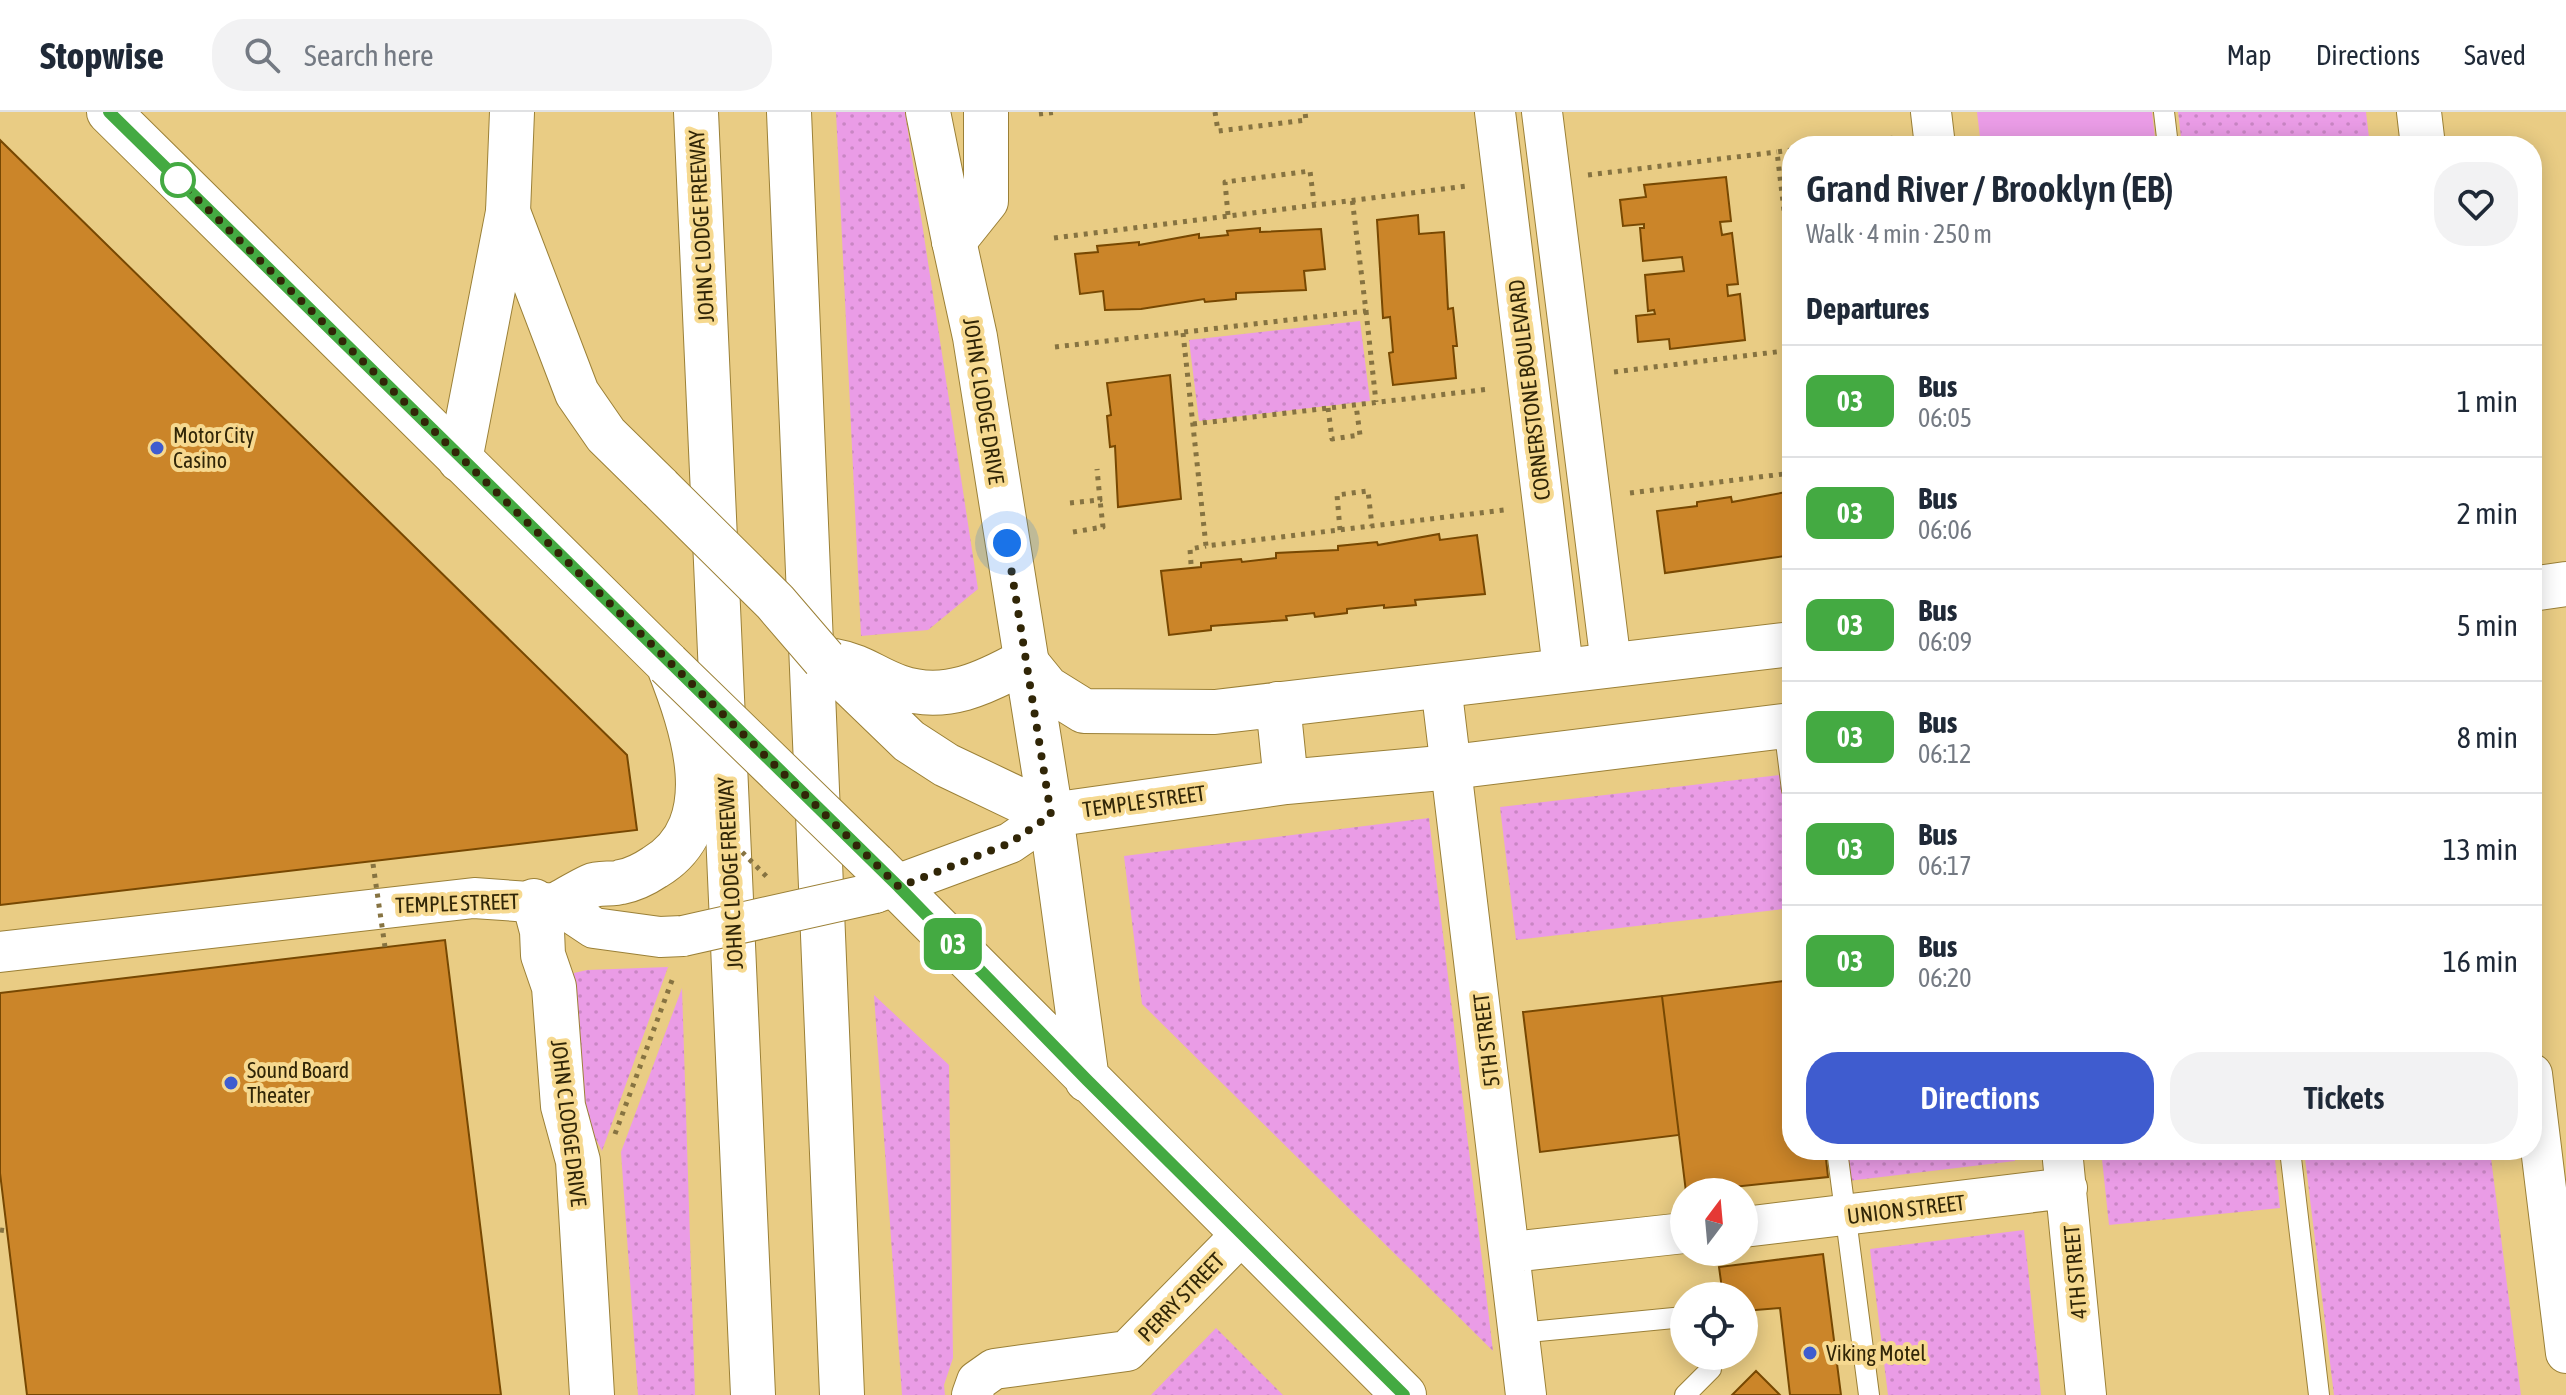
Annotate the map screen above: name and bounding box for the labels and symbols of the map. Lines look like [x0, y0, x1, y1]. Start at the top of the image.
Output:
street label: JOHN C LODGE FREEWAY [683, 129, 719, 323]
unlabelled marker [161, 163, 195, 197]
street label: CORNERSTONE BOULEVARD [1503, 278, 1555, 502]
street label: JOHN C LODGE DRIVE [958, 316, 1010, 487]
place label: Motor City Casino [173, 422, 254, 473]
marker: Motor City Casino [148, 439, 166, 457]
your location [987, 523, 1027, 563]
street label: JOHN C LODGE FREEWAY [712, 776, 748, 970]
street label: TEMPLE STREET [1081, 779, 1207, 822]
street label: TEMPLE STREET [395, 888, 520, 918]
line badge: 03 [917, 918, 989, 970]
street label: 5TH STREET [1467, 991, 1505, 1088]
street label: JOHN C LODGE DRIVE [546, 1038, 592, 1209]
place label: Sound Board Theater [247, 1057, 349, 1108]
marker: Sound Board Theater [222, 1074, 240, 1092]
north arrow [1670, 1178, 1758, 1266]
street label: UNION STREET [1845, 1189, 1967, 1229]
street label: 4TH STREET [2058, 1224, 2092, 1320]
street label: PERRY STREET [1132, 1247, 1230, 1347]
place label: Viking Motel [1826, 1340, 1926, 1366]
marker: Viking Motel [1801, 1344, 1819, 1362]

